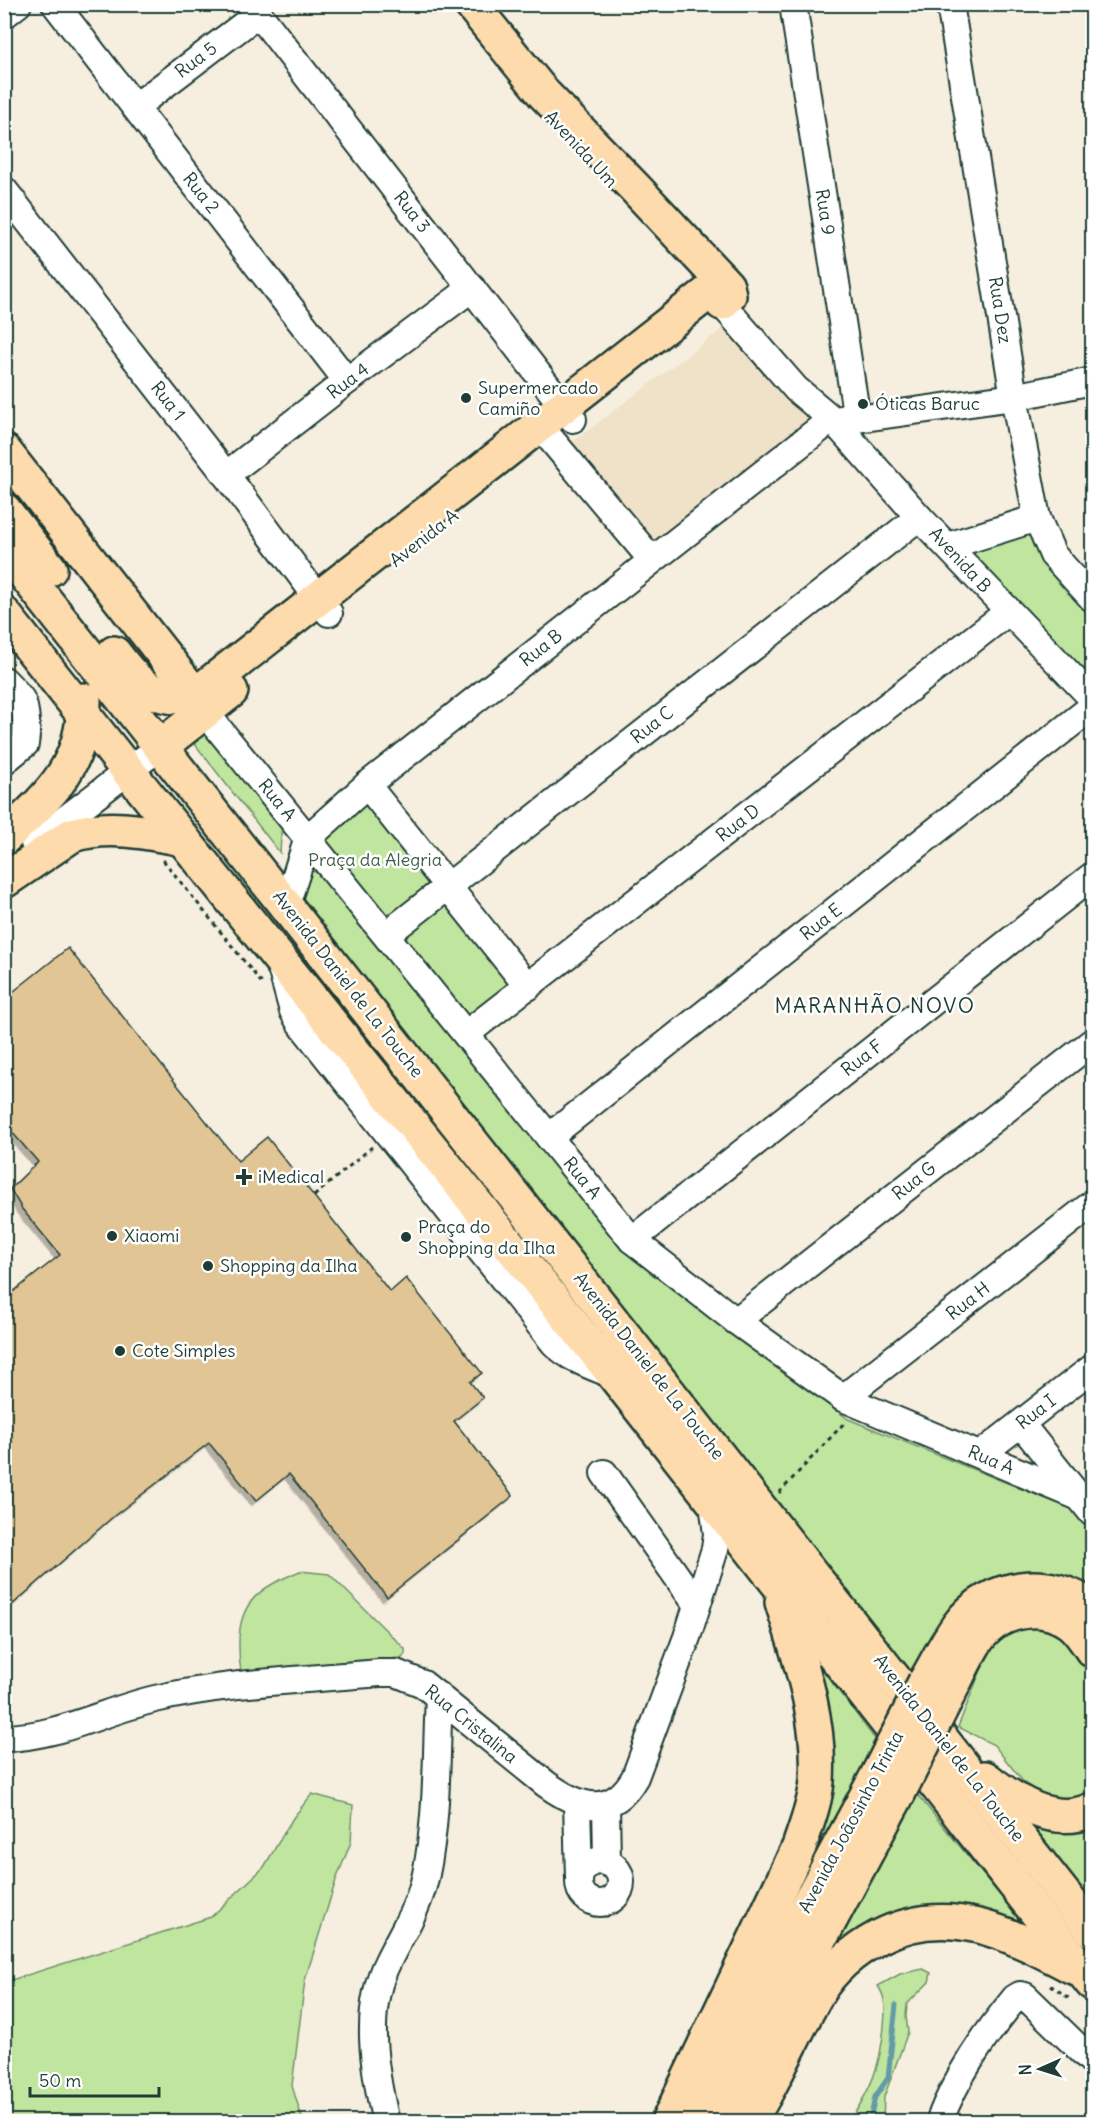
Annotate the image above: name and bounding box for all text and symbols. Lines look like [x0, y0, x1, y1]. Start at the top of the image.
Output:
street label: Rua 5 [170, 36, 221, 83]
street label: Avenida Um [540, 105, 623, 192]
street label: Rua 2 [178, 167, 225, 218]
street label: Rua 3 [389, 186, 436, 237]
street label: Rua 9 [810, 187, 841, 237]
street label: Rua Dez [984, 275, 1017, 345]
street label: Rua 4 [322, 357, 373, 404]
street label: Rua 1 [146, 376, 191, 425]
place label: Supermercado Camiño [478, 376, 598, 420]
marker: Supermercado Camiño [459, 391, 473, 405]
place label: Óticas Baruc [875, 392, 980, 415]
marker: Óticas Baruc [856, 397, 870, 411]
street label: Avenida A [385, 504, 463, 572]
street label: Avenida B [924, 522, 996, 597]
street label: Rua B [515, 624, 567, 671]
street label: Rua C [626, 701, 678, 749]
street label: Rua A [253, 774, 301, 826]
street label: Rua D [711, 798, 764, 847]
park label: Praça da Alegria [308, 848, 442, 871]
street label: Avenida Daniel de La Touche [268, 885, 429, 1082]
street label: Rua E [795, 898, 846, 945]
district label: MARANHÃO NOVO [774, 992, 976, 1019]
street label: Rua F [836, 1034, 887, 1081]
street label: Rua A [558, 1152, 606, 1204]
street label: Rua G [887, 1156, 940, 1205]
place label: iMedical [258, 1165, 324, 1188]
marker: iMedical [235, 1168, 253, 1186]
place label: Praça do Shopping da Ilha [418, 1215, 556, 1259]
place label: Xiaomi [124, 1224, 179, 1247]
marker: Xiaomi [105, 1229, 119, 1243]
marker: Praça do Shopping da Ilha [399, 1230, 413, 1244]
place label: Shopping da Ilha [220, 1254, 358, 1277]
marker: Shopping da Ilha [201, 1259, 215, 1273]
street label: Avenida Daniel de La Touche [569, 1267, 730, 1464]
street label: Rua H [941, 1276, 994, 1325]
place label: Cote Simples [132, 1339, 236, 1362]
marker: Cote Simples [113, 1344, 127, 1358]
street label: Rua I [1011, 1389, 1060, 1434]
street label: Rua A [965, 1440, 1018, 1479]
street label: Avenida Daniel de La Touche [869, 1649, 1030, 1846]
street label: Rua Cristalina [420, 1679, 522, 1768]
street label: Avenida Joãosinho Trinta [793, 1727, 908, 1917]
north arrow [1010, 2039, 1070, 2099]
scale bar [30, 2060, 159, 2098]
text: N [1015, 2064, 1035, 2076]
text: 50 m [39, 2069, 81, 2092]

